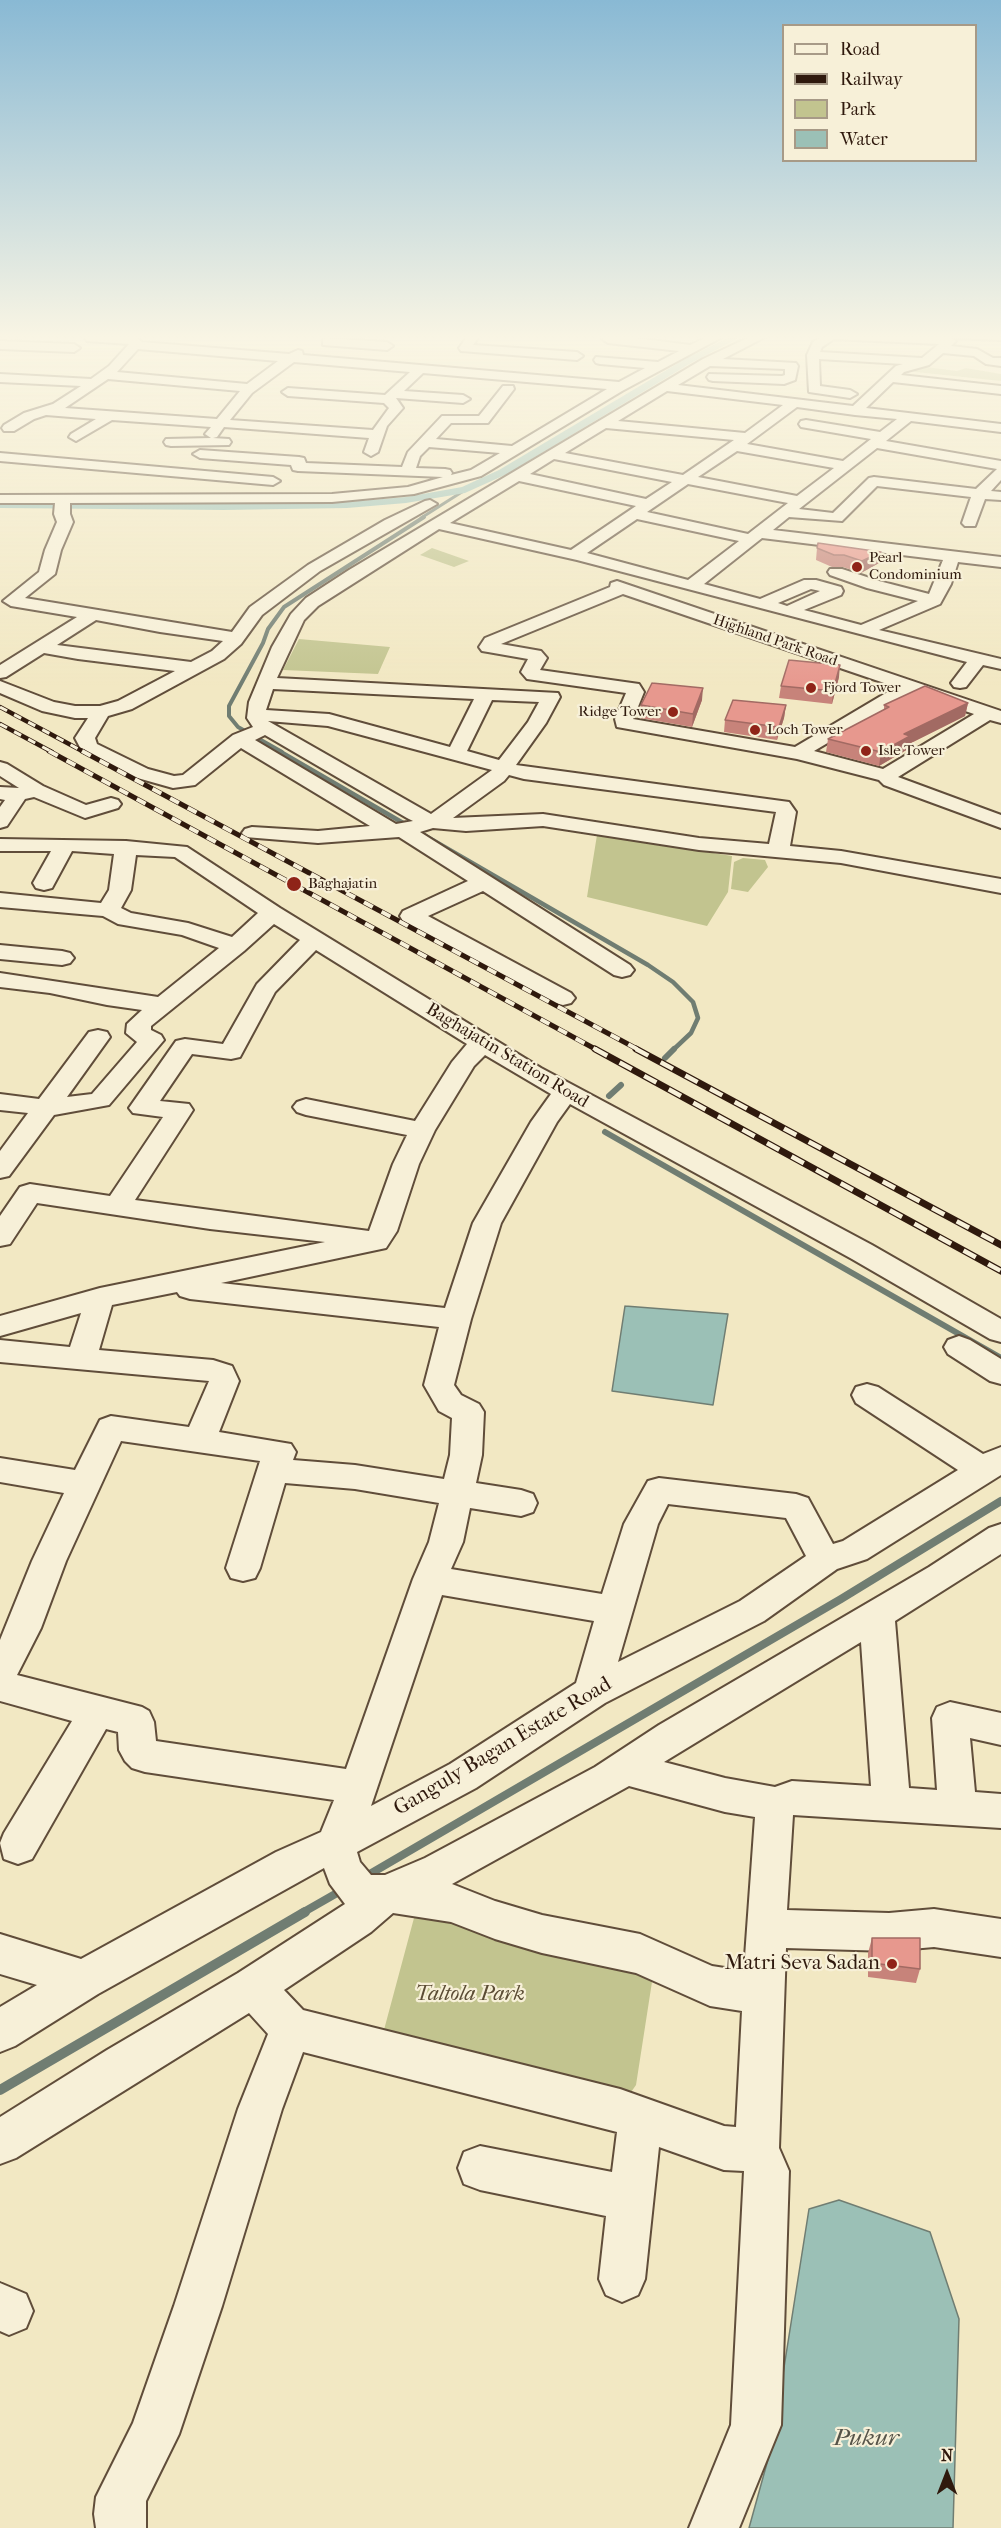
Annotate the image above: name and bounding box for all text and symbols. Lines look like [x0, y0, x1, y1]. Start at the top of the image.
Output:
legend [782, 24, 977, 162]
text: Road [840, 39, 880, 60]
text: Railway [840, 69, 903, 90]
text: Park [840, 99, 876, 120]
text: Water [840, 129, 888, 150]
place label: Pearl Condominium [869, 549, 962, 584]
marker: Pearl Condominium [850, 560, 864, 574]
street label: Highland Park Road [711, 611, 839, 671]
place label: Fjord Tower [823, 679, 901, 697]
marker: Fjord Tower [804, 681, 818, 695]
place label: Ridge Tower [578, 703, 661, 721]
marker: Ridge Tower [666, 705, 680, 719]
place label: Loch Tower [767, 721, 843, 739]
marker: Loch Tower [748, 723, 762, 737]
place label: Isle Tower [878, 742, 945, 760]
marker: Isle Tower [859, 744, 873, 758]
marker: Baghajatin [285, 875, 303, 893]
place label: Baghajatin [308, 875, 377, 893]
street label: Baghajatin Station Road [422, 999, 592, 1113]
street label: Ganguly Bagan Estate Road [390, 1672, 616, 1822]
place label: Matri Seva Sadan [724, 1951, 880, 1977]
marker: Matri Seva Sadan [885, 1957, 899, 1971]
park label: Taltola Park [415, 1982, 525, 2008]
water label: Pukur [833, 2425, 899, 2453]
north arrow [917, 2444, 977, 2504]
text: N [941, 2446, 953, 2465]

